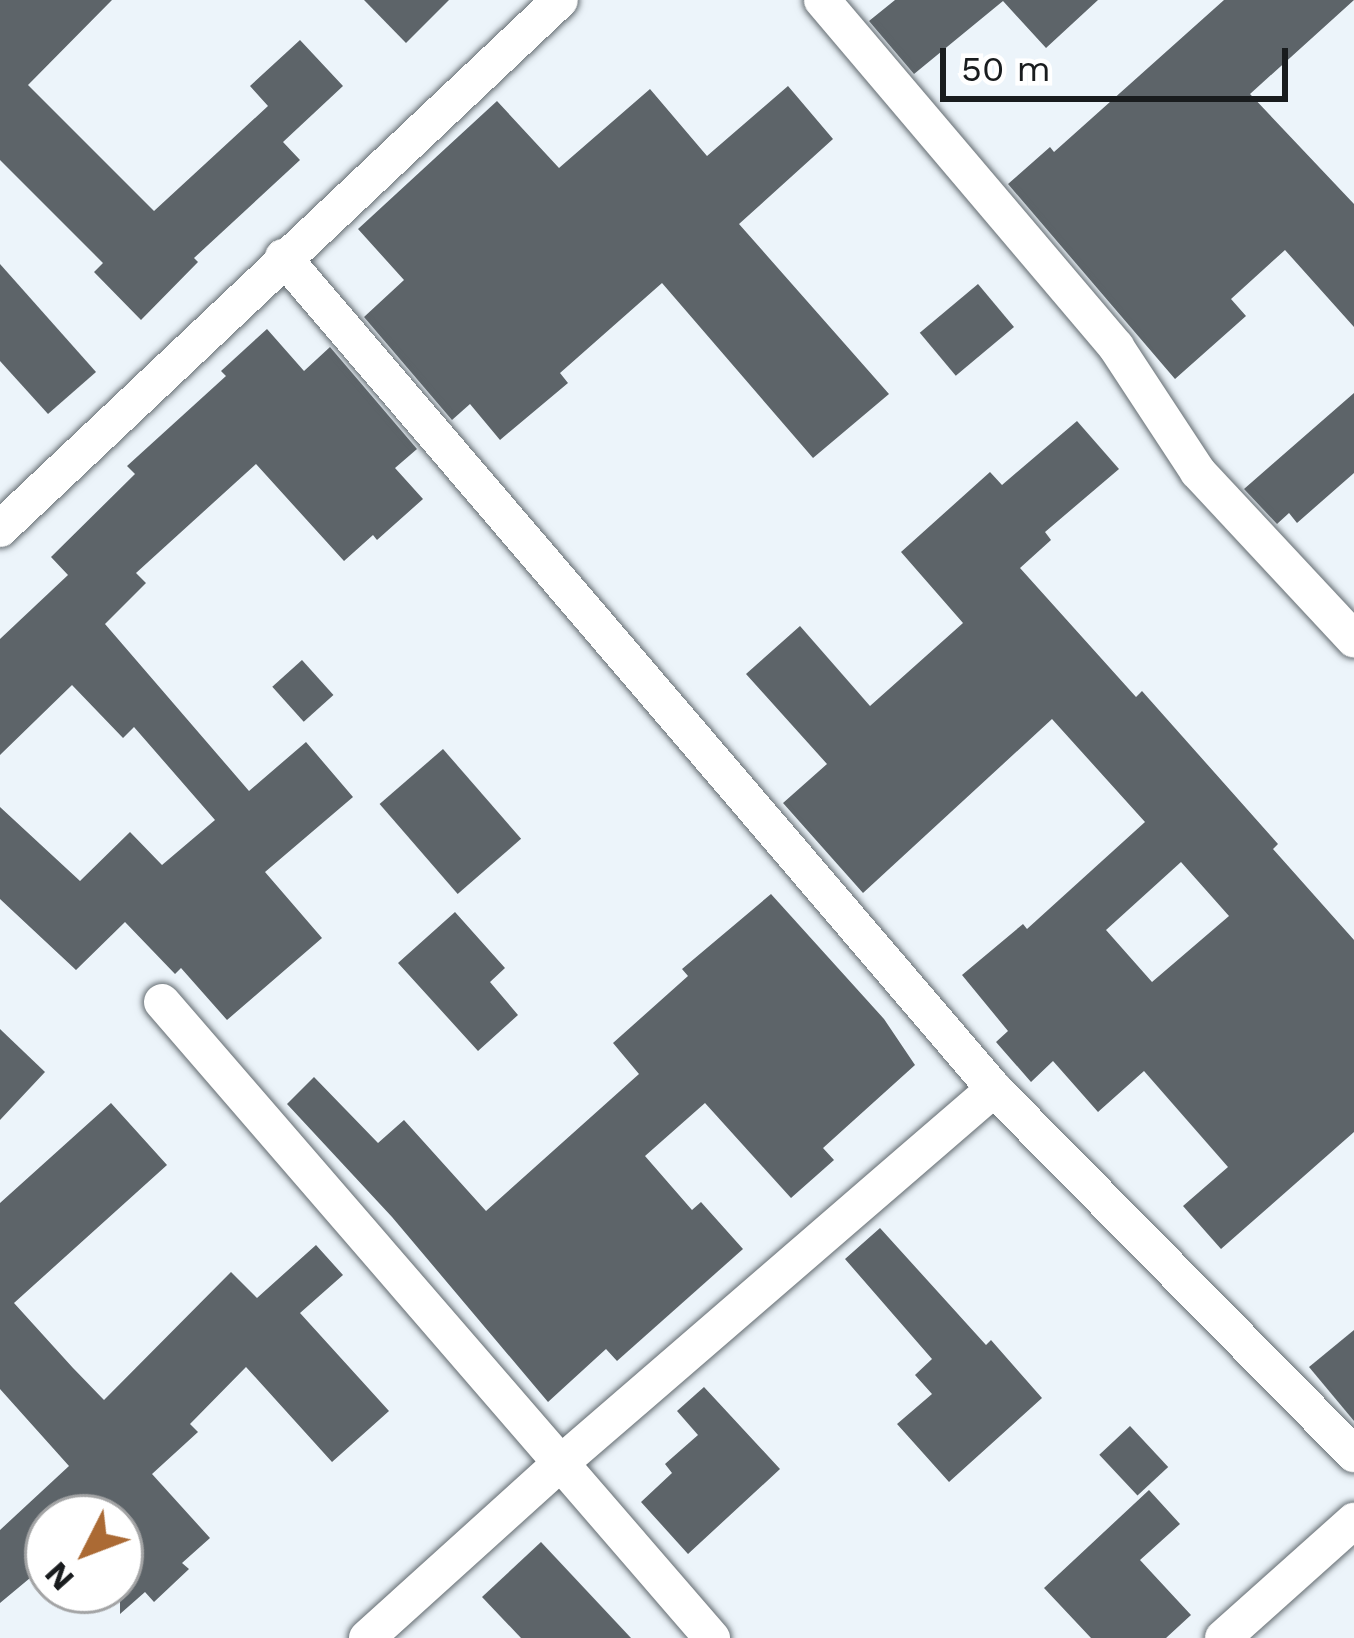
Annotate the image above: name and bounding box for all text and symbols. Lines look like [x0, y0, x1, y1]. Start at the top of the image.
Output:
scale bar [946, 24, 1294, 98]
text: 50 m [961, 48, 1051, 90]
north arrow [24, 1494, 144, 1614]
text: N [36, 1554, 82, 1599]

